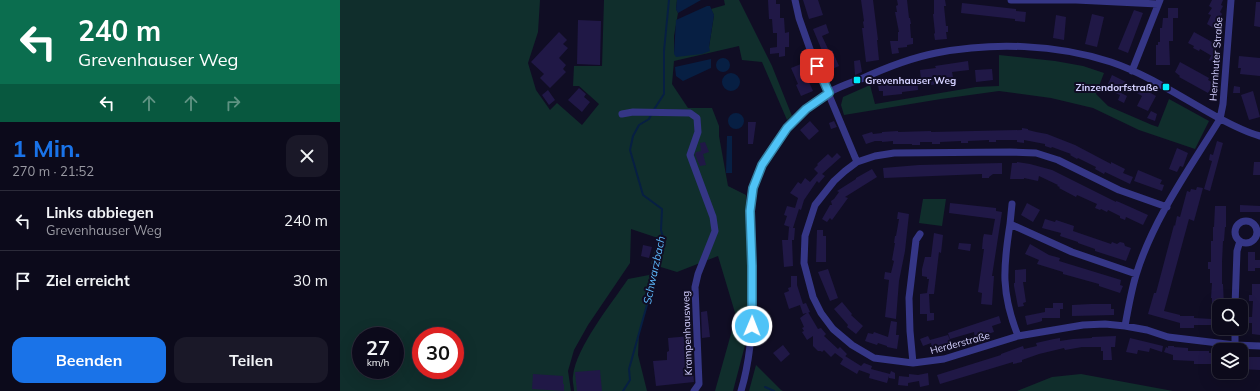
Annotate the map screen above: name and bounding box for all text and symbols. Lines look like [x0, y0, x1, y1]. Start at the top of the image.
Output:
text: 240 m [78, 13, 161, 48]
icon: left [12, 16, 64, 68]
street label: Herrnhuter Straße [1207, 17, 1225, 101]
text: Grevenhauser Weg [78, 48, 238, 71]
pin [800, 49, 834, 83]
icon: arrive [806, 55, 828, 77]
place label: Grevenhauser Weg [865, 74, 956, 87]
marker: Grevenhauser Weg [852, 75, 862, 85]
place label: Zinzendorfstraße [1076, 81, 1159, 94]
marker: Zinzendorfstraße [1161, 82, 1171, 92]
icon: left [96, 92, 118, 114]
icon: ahead [138, 92, 160, 114]
icon: ahead [180, 92, 202, 114]
icon: right [222, 92, 244, 114]
text: 1 Min. [12, 133, 81, 163]
button: close [286, 135, 328, 177]
text: 270 m · 21:52 [12, 163, 94, 179]
text: Links abbiegen [46, 203, 154, 222]
icon: left [12, 210, 34, 232]
text: 240 m [284, 211, 328, 230]
text: Grevenhauser Weg [46, 222, 162, 238]
water label: Schwarzbach [640, 235, 668, 305]
icon: arrive [12, 270, 34, 292]
text: Ziel erreicht [46, 271, 130, 290]
text: 30 m [293, 271, 328, 290]
street label: Krampenhausweg [679, 291, 695, 375]
map controls [1212, 299, 1248, 379]
button: search [1212, 299, 1248, 335]
position arrow [731, 305, 773, 347]
speed limit sign: 30 [412, 327, 464, 379]
street label: Herderstraße [929, 329, 991, 357]
text: 27 [366, 335, 390, 360]
button: Beenden [12, 337, 166, 383]
button: Teilen [174, 337, 328, 383]
button: layers [1212, 343, 1248, 379]
text: km/h [367, 356, 389, 369]

